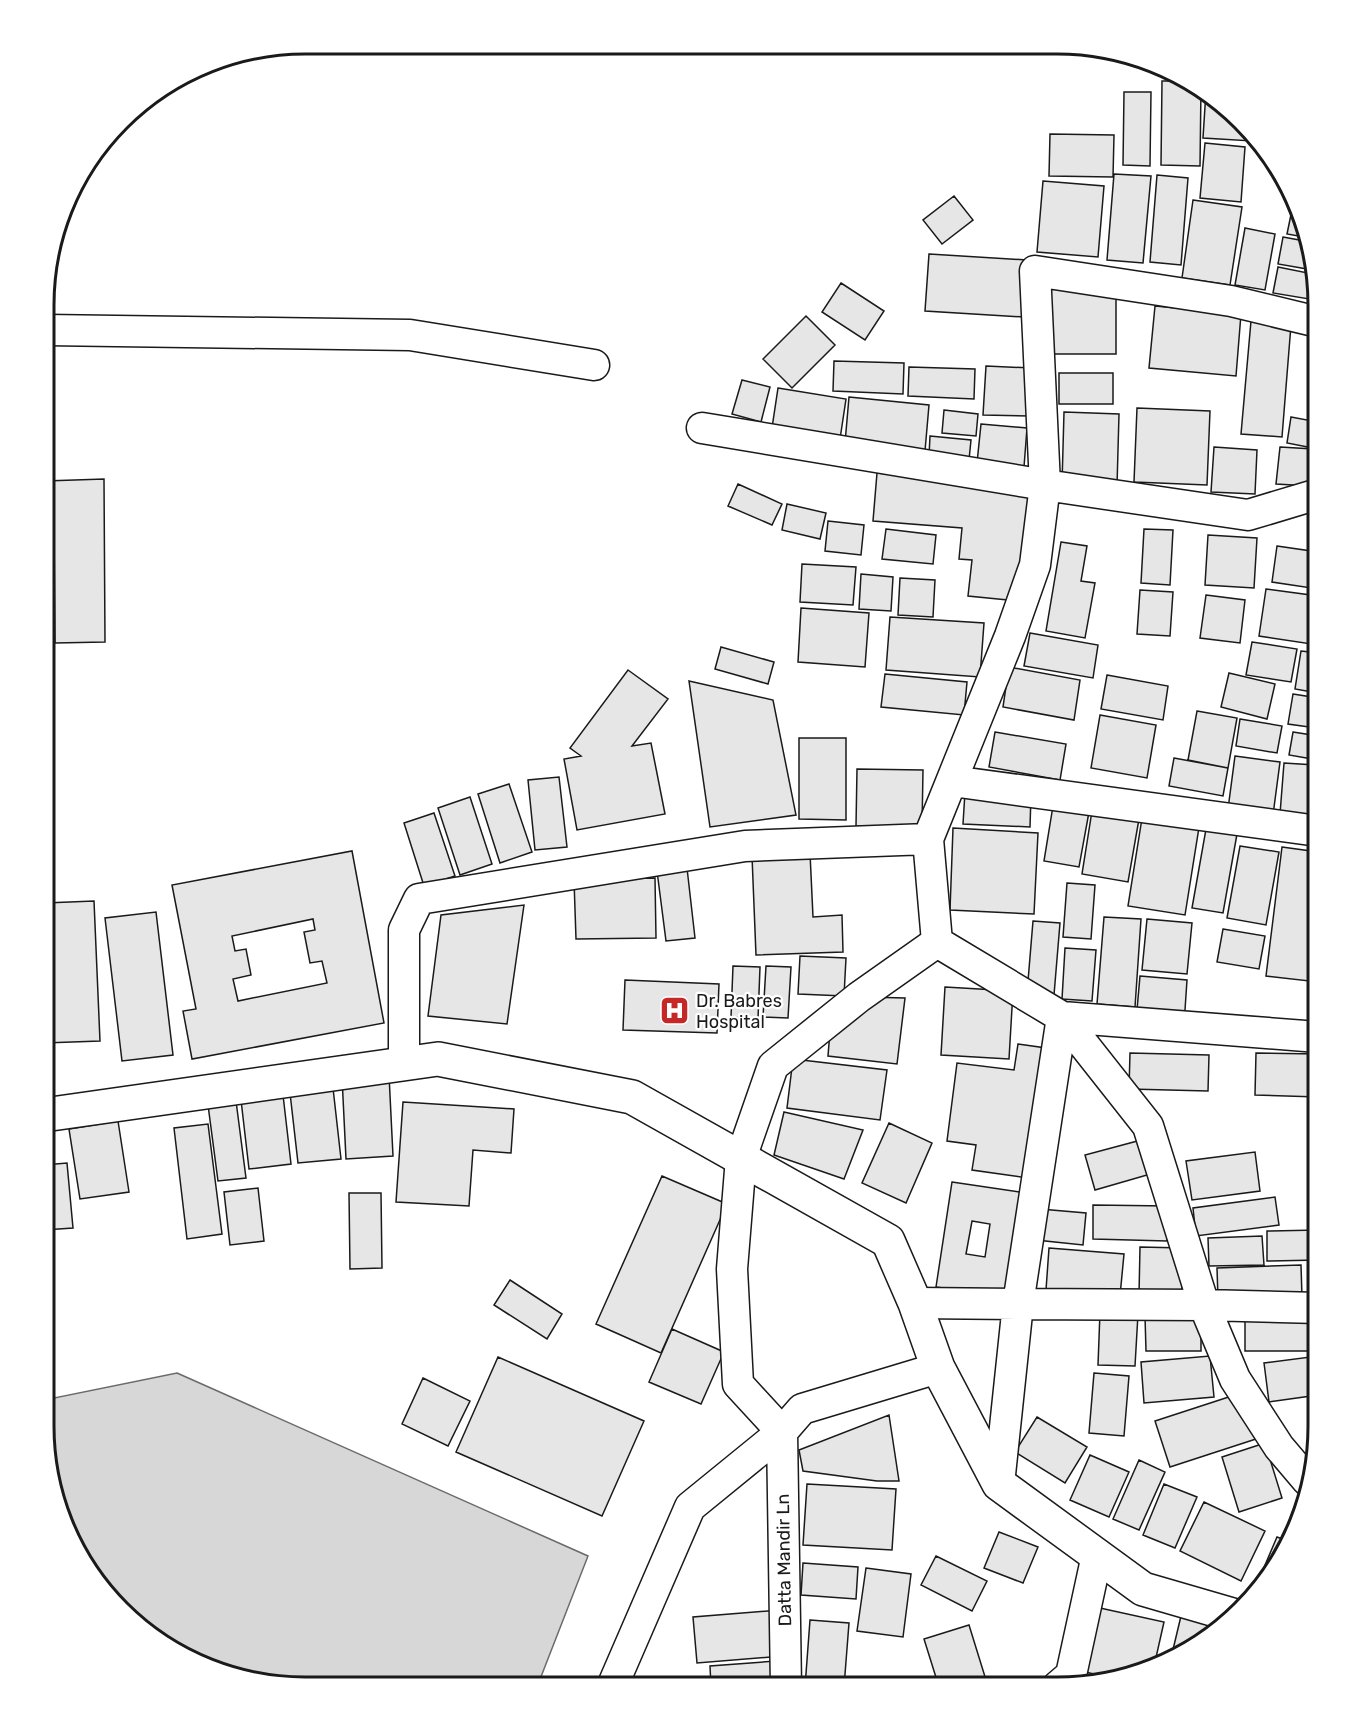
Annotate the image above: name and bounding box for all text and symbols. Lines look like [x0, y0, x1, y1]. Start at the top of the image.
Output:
place label: Dr. Babres Hospital [696, 990, 782, 1033]
hospital icon: Dr. Babres Hospital [659, 995, 691, 1027]
street label: Datta Mandir Ln [772, 1493, 796, 1627]

